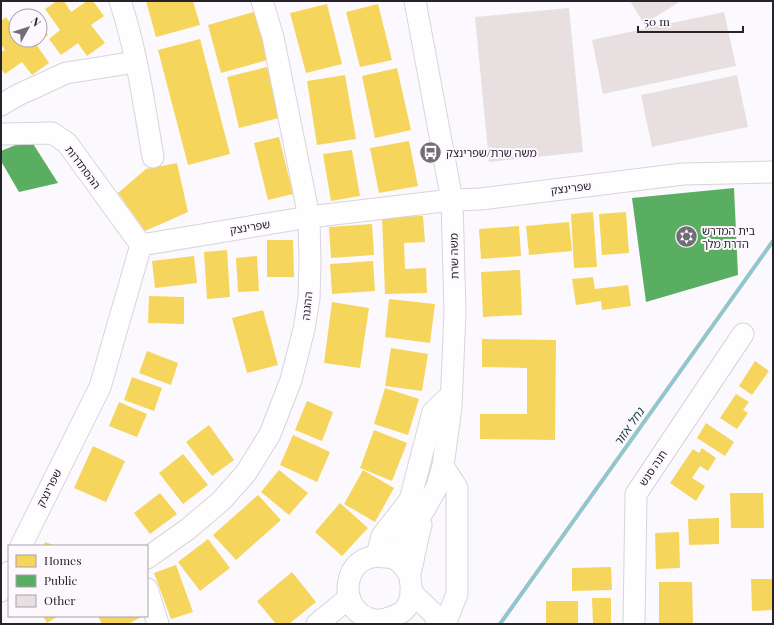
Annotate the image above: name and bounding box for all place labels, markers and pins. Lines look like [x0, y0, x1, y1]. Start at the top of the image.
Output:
bus stop icon: משה שרת/שפרינצק [418, 140, 444, 166]
place label: משה שרת/שפרינצק [446, 145, 537, 160]
place label: בית המדרש הדרת מלך [702, 223, 755, 251]
synagogue icon: בית המדרש הדרת מלך [674, 224, 700, 250]

